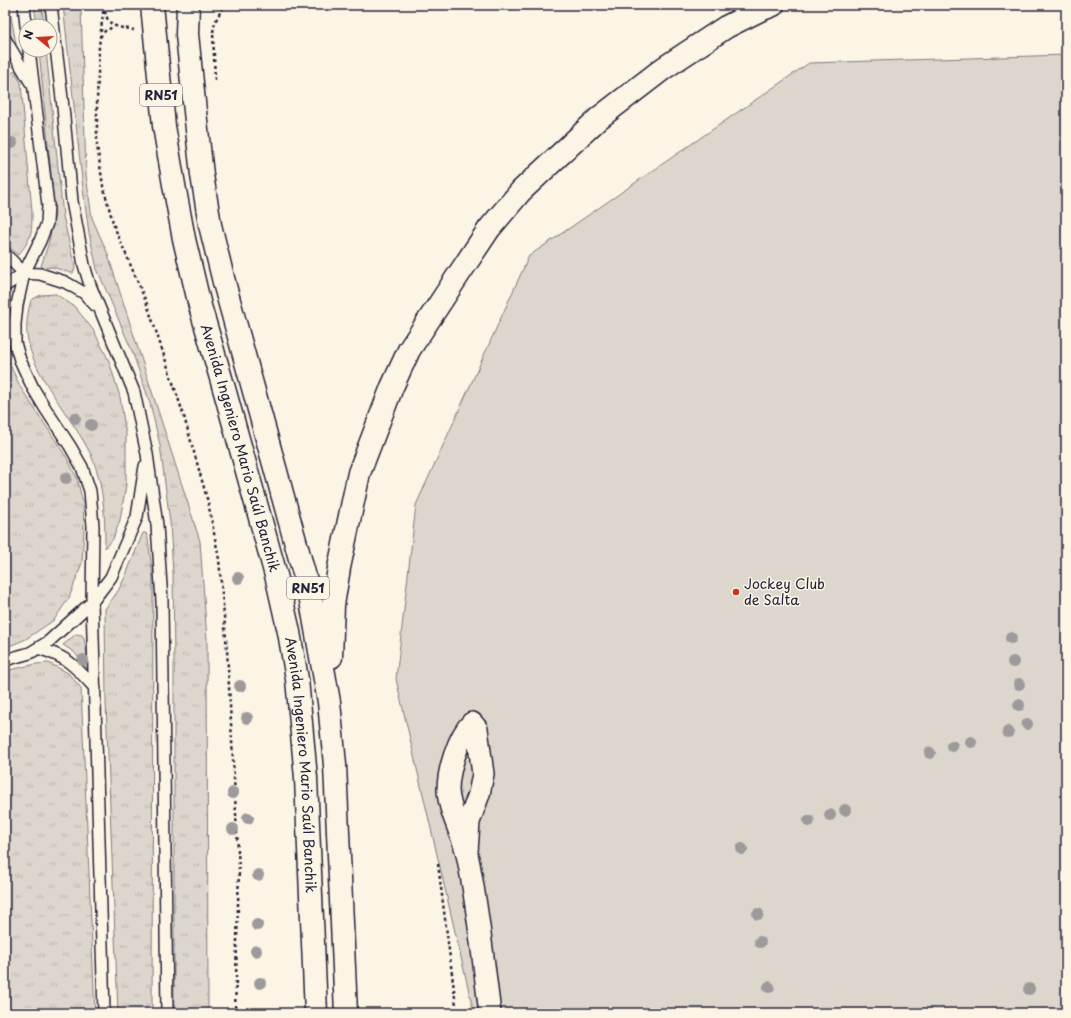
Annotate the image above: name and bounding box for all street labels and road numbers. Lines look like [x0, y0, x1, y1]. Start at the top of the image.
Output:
road number: RN51 [140, 84, 182, 106]
street label: Avenida Ingeniero Mario Saúl Banchik [196, 322, 286, 574]
road number: RN51 [287, 577, 329, 599]
street label: Avenida Ingeniero Mario Saúl Banchik [280, 635, 322, 893]

